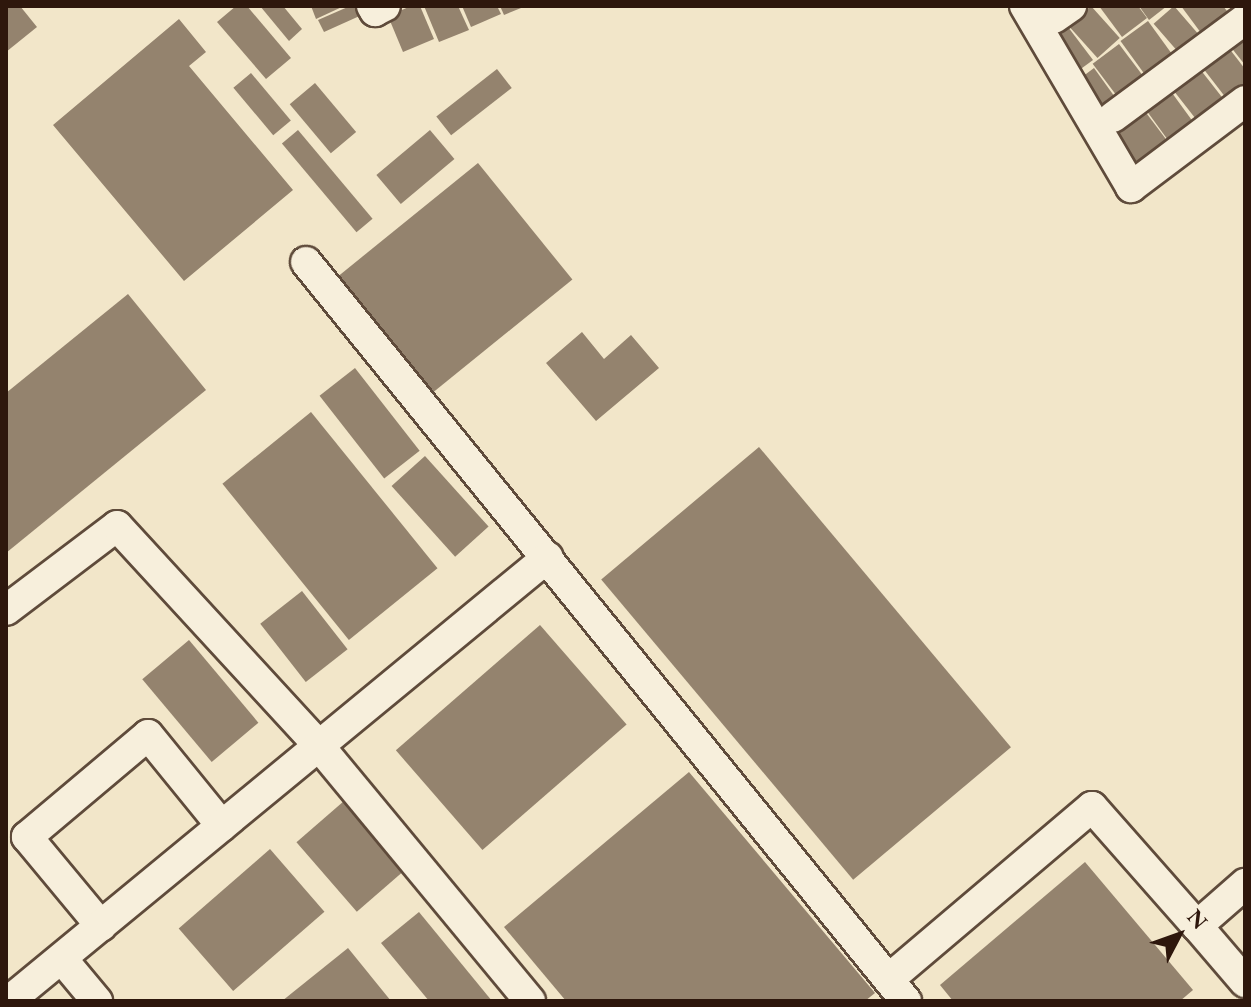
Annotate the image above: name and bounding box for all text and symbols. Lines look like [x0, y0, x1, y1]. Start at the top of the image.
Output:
north arrow [1139, 895, 1219, 975]
text: N [1181, 903, 1214, 935]

